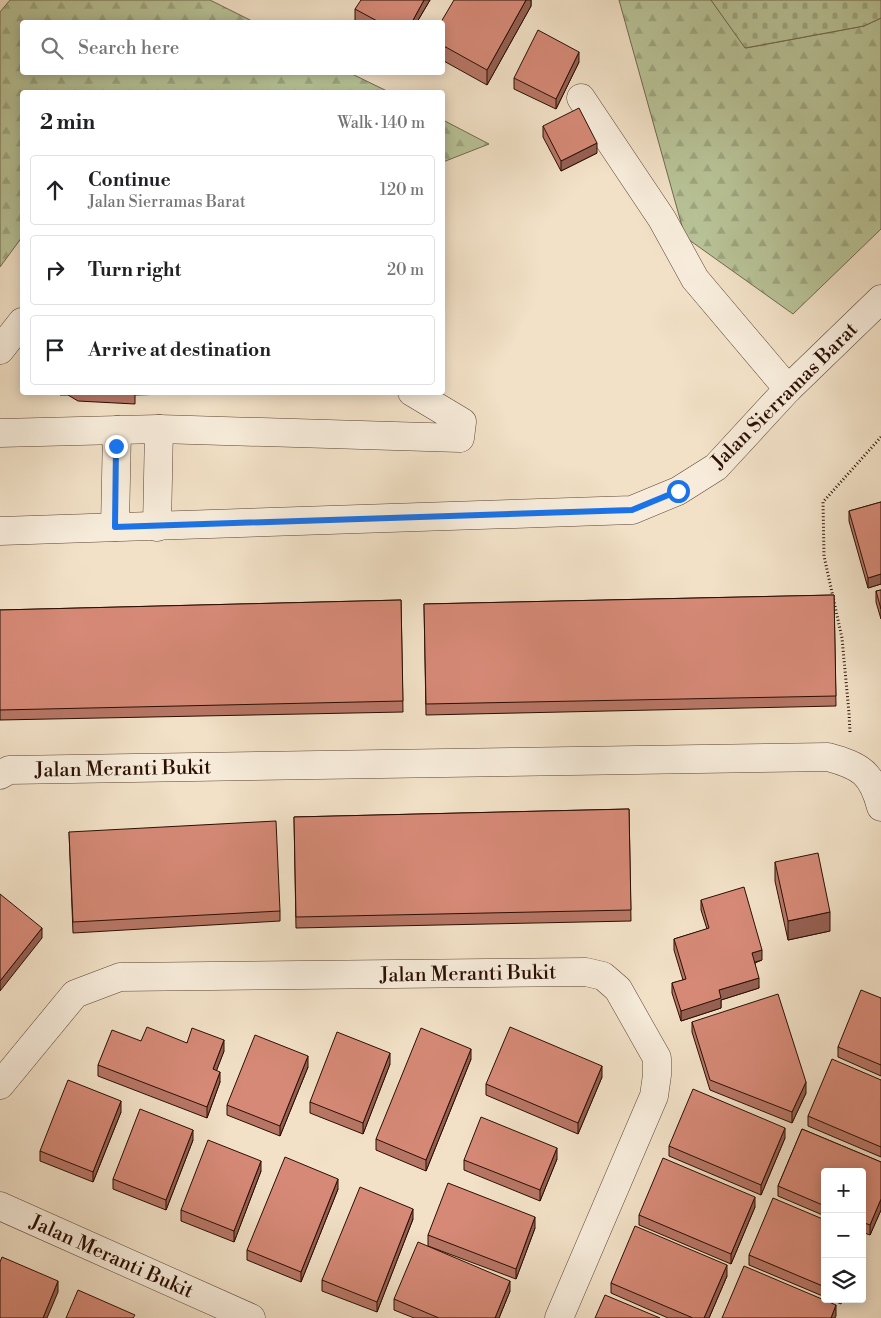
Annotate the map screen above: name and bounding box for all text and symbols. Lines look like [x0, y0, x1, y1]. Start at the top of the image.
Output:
search box [20, 20, 445, 75]
icon: search [38, 34, 66, 62]
text: Search here [78, 36, 179, 60]
text: 2 min [40, 110, 95, 136]
text: Walk · 140 m [337, 113, 425, 133]
text: Continue [88, 168, 171, 192]
icon: ahead [41, 176, 69, 204]
text: 120 m [380, 180, 424, 200]
text: Jalan Sierramas Barat [88, 192, 246, 212]
icon: right [41, 256, 69, 284]
text: Turn right [88, 258, 181, 282]
text: 20 m [387, 260, 424, 280]
street label: Jalan Sierramas Barat [706, 318, 864, 475]
icon: arrive [41, 336, 69, 364]
text: Arrive at destination [88, 338, 271, 362]
route end [105, 435, 128, 458]
route start [667, 480, 690, 503]
street label: Jalan Meranti Bukit [34, 755, 211, 784]
street label: Jalan Meranti Bukit [379, 960, 556, 989]
map controls [821, 1168, 866, 1303]
button: + [821, 1168, 866, 1213]
street label: Jalan Meranti Bukit [25, 1210, 197, 1305]
button: − [821, 1213, 866, 1258]
button: layers [821, 1258, 866, 1303]

